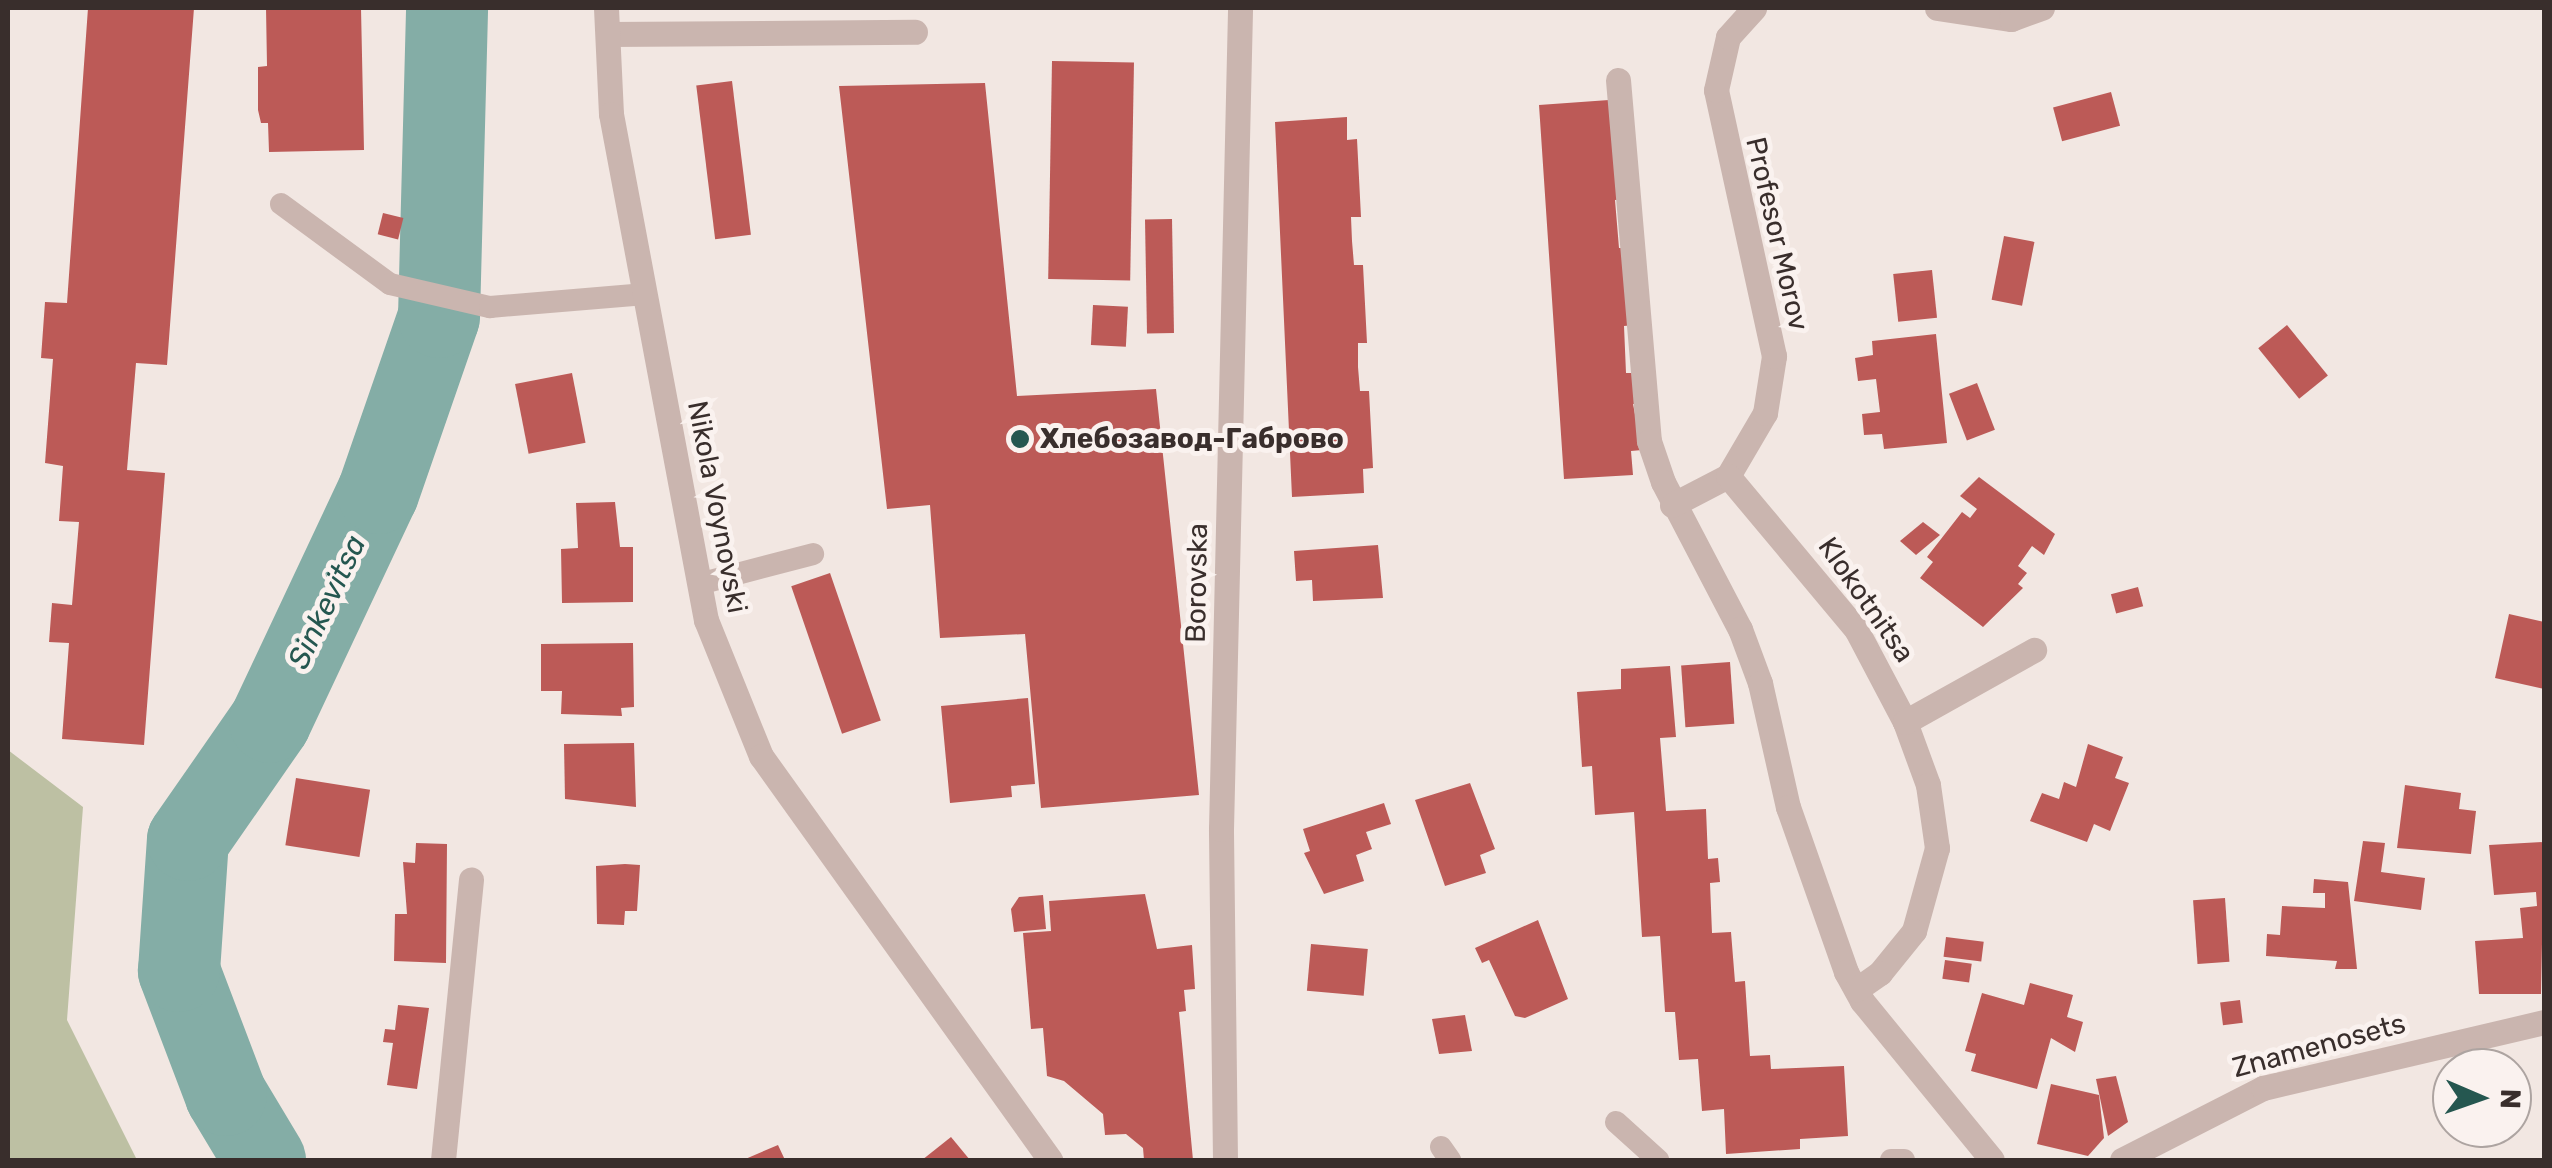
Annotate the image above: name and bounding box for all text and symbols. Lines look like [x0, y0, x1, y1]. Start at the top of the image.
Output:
street label: Profesor Morov [1738, 134, 1816, 334]
street label: Nikola Voynovski [680, 398, 754, 616]
place label: Хлебозавод-Габрово [1040, 422, 1344, 456]
marker: Хлебозавод-Габрово [1009, 428, 1031, 450]
street label: Borovska [1179, 523, 1215, 643]
water label: Sinkevitsa [280, 530, 374, 674]
street label: Klokotnitsa [1811, 531, 1921, 669]
street label: Znamenosets [2229, 1007, 2409, 1085]
north arrow [2432, 1048, 2532, 1148]
text: N [2494, 1088, 2527, 1110]

